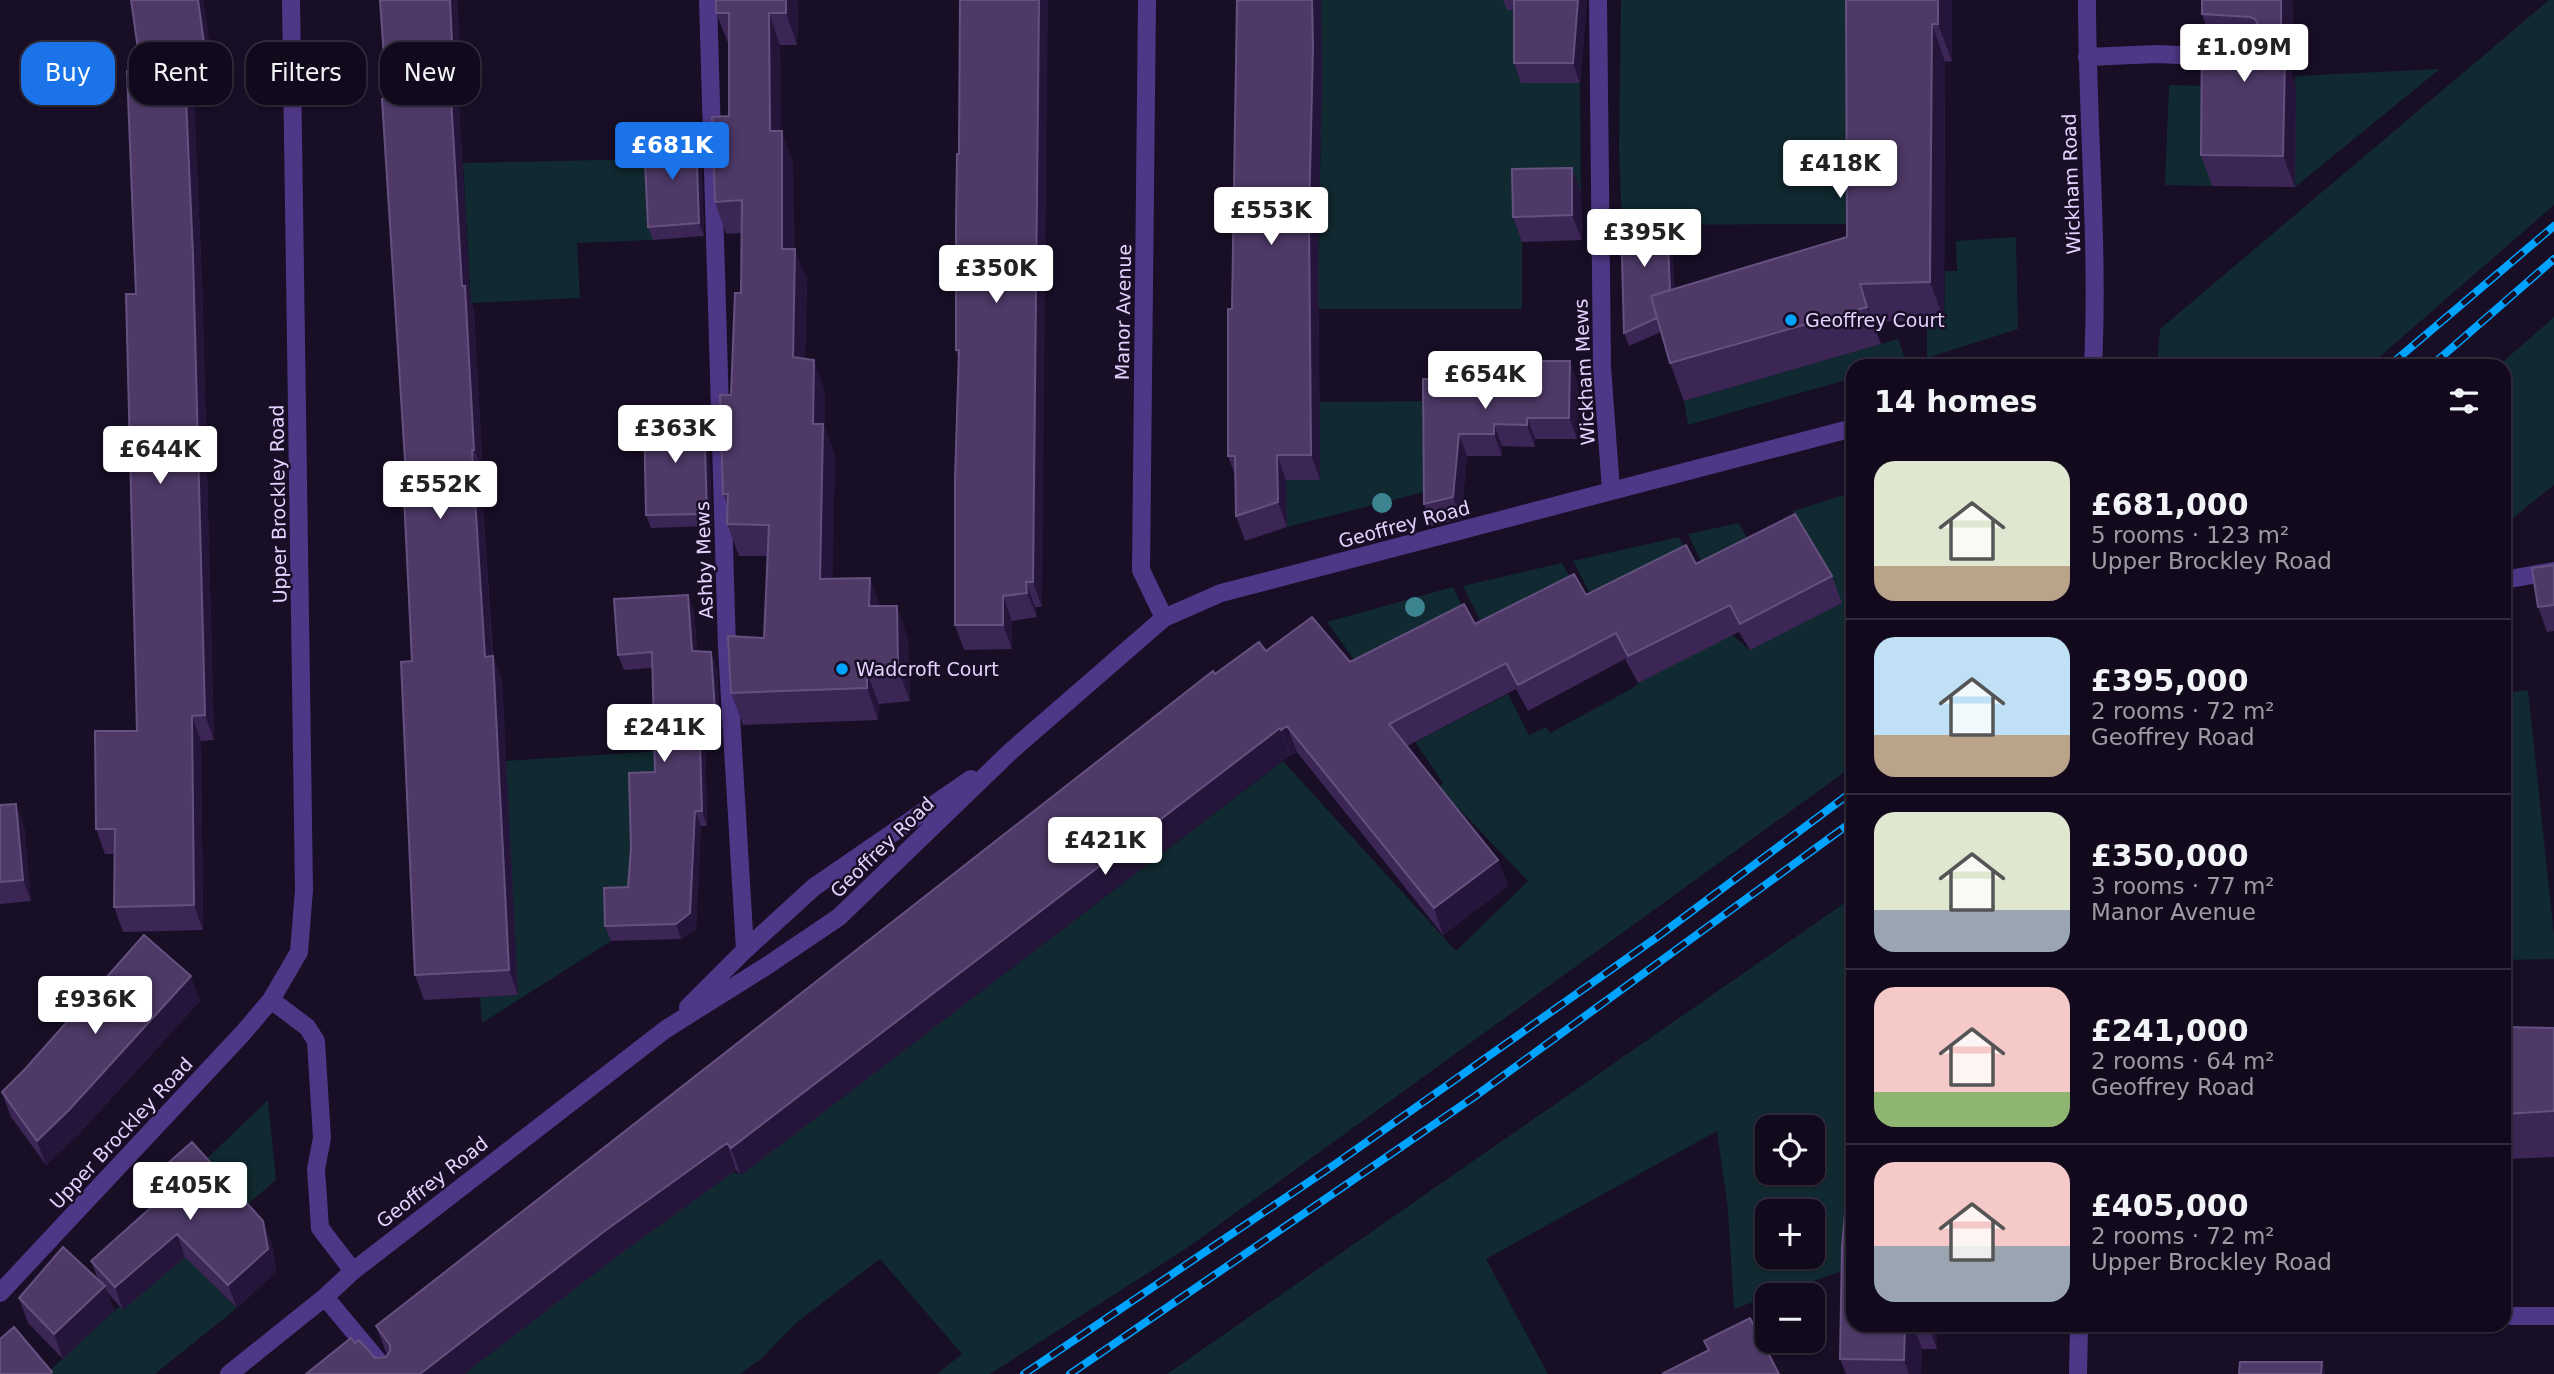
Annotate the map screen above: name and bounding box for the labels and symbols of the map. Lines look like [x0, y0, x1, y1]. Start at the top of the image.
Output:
pin: £1.09M [2187, 24, 2301, 84]
street label: Wickham Road [2058, 113, 2084, 255]
pin: £681K [623, 122, 721, 182]
pin: £418K [1791, 140, 1889, 200]
pin: £553K [1222, 188, 1320, 247]
pin: £395K [1595, 210, 1693, 269]
street label: Manor Avenue [1111, 244, 1135, 380]
pin: £350K [947, 246, 1045, 305]
street label: Wickham Mews [1569, 298, 1599, 446]
place label: Geoffrey Court [1805, 309, 1945, 331]
marker: Geoffrey Court [1783, 312, 1799, 328]
pin: £654K [1436, 352, 1534, 411]
street label: Upper Brockley Road [265, 404, 291, 604]
pin: £363K [626, 406, 724, 465]
pin: £644K [111, 426, 209, 486]
pin: £552K [391, 462, 489, 521]
street label: Geoffrey Road [1336, 496, 1472, 552]
street label: Ashby Mews [691, 501, 717, 619]
place label: Wadcroft Court [856, 658, 999, 680]
marker: Wadcroft Court [834, 661, 850, 677]
pin: £241K [615, 704, 713, 764]
street label: Geoffrey Road [826, 792, 938, 902]
pin: £421K [1056, 818, 1154, 877]
pin: £936K [46, 976, 144, 1036]
street label: Upper Brockley Road [45, 1053, 197, 1213]
street label: Geoffrey Road [372, 1132, 492, 1232]
pin: £405K [141, 1162, 239, 1222]

